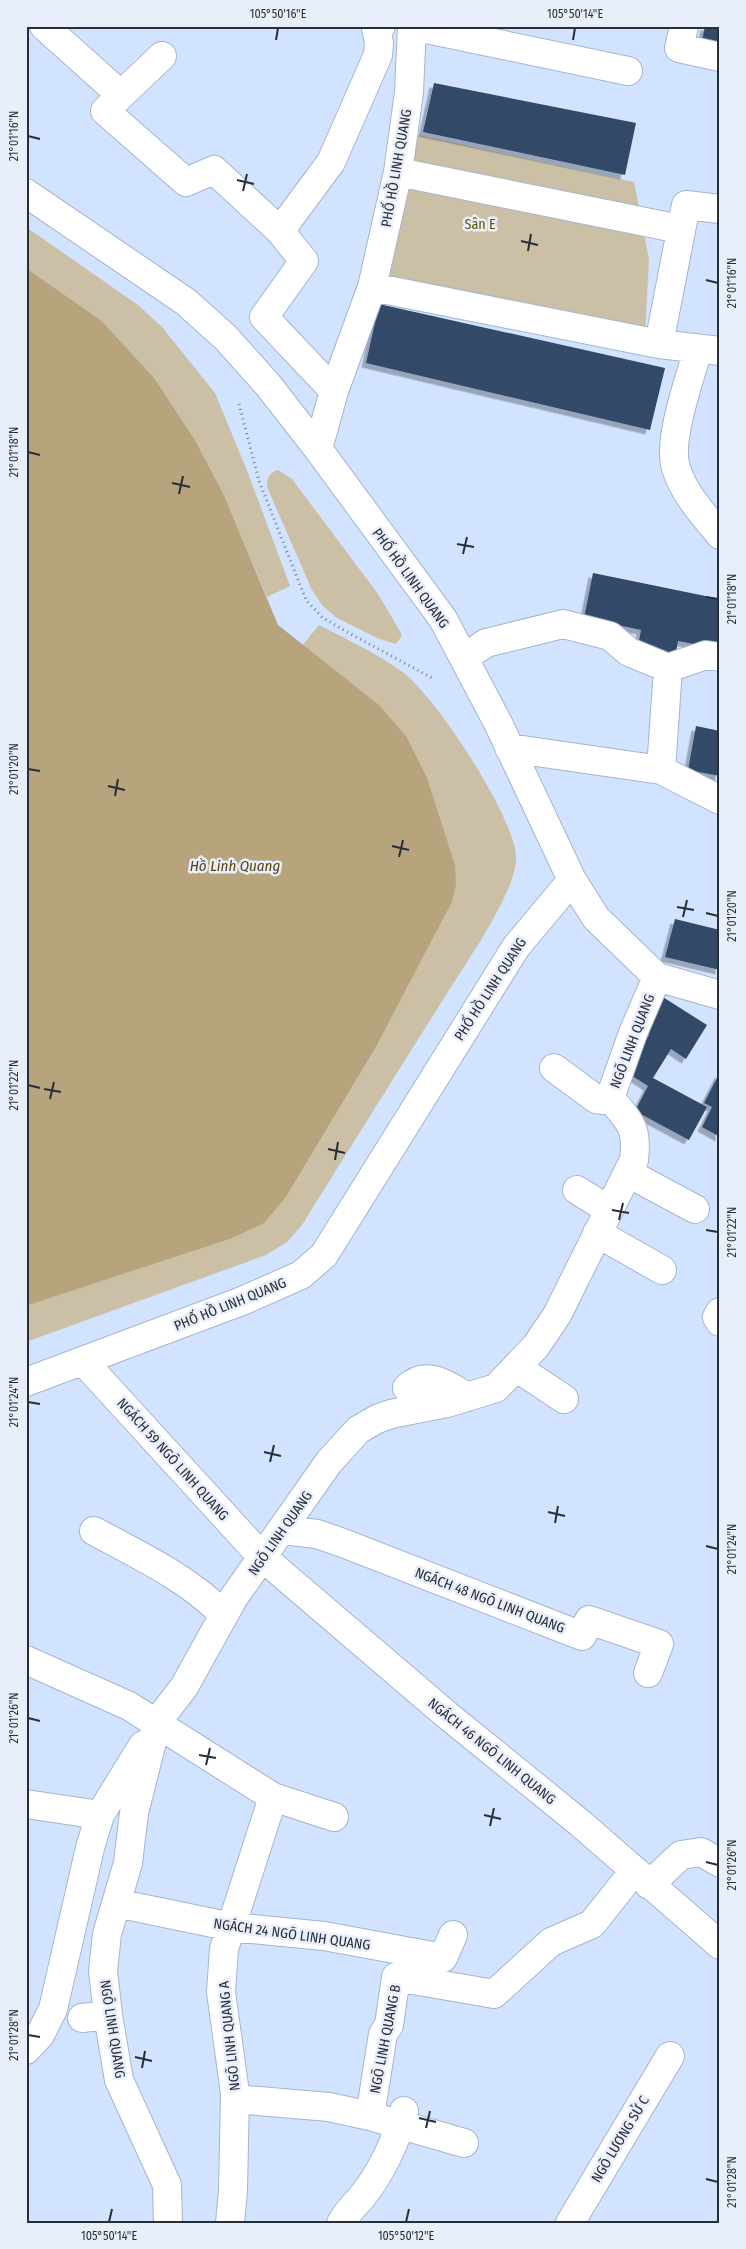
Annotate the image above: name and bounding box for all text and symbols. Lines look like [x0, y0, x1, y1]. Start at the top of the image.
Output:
text: 105°50'16"E [250, 7, 307, 21]
text: 105°50'14"E [547, 7, 603, 21]
street label: PHỐ HỒ LINH QUANG [375, 107, 415, 228]
text: 21°01'16"N [7, 111, 21, 161]
park label: Sân E [464, 216, 496, 233]
text: 21°01'16"N [725, 258, 739, 308]
text: 21°01'18"N [7, 427, 21, 477]
street label: PHỐ HỒ LINH QUANG [369, 523, 455, 632]
text: 21°01'18"N [725, 574, 739, 624]
text: 21°01'20"N [7, 743, 21, 795]
water label: Hồ Linh Quang [190, 857, 280, 875]
text: 21°01'20"N [725, 890, 739, 942]
street label: PHỐ HỒ LINH QUANG [448, 933, 530, 1044]
street label: NGÕ LINH QUANG [607, 992, 658, 1091]
text: 21°01'22"N [7, 1060, 21, 1110]
text: 21°01'22"N [725, 1207, 739, 1257]
street label: PHỐ HỒ LINH QUANG [171, 1271, 289, 1335]
text: 21°01'24"N [7, 1377, 21, 1427]
street label: NGÁCH 59 NGÕ LINH QUANG [113, 1394, 233, 1524]
street label: NGÕ LINH QUANG [245, 1488, 316, 1579]
text: 21°01'24"N [725, 1524, 739, 1574]
street label: NGÁCH 48 NGÕ LINH QUANG [412, 1563, 568, 1637]
text: 21°01'26"N [7, 1692, 21, 1744]
street label: NGÁCH 46 NGÕ LINH QUANG [424, 1694, 560, 1808]
text: 21°01'26"N [725, 1839, 739, 1891]
street label: NGÁCH 24 NGÕ LINH QUANG [212, 1914, 372, 1954]
street label: NGÕ LINH QUANG [96, 1979, 129, 2080]
street label: NGÕ LINH QUANG A [215, 1980, 244, 2092]
street label: NGÕ LINH QUANG B [367, 1983, 404, 2095]
text: 21°01'28"N [7, 2009, 21, 2061]
street label: NGÕ LƯƠNG SỬ C [586, 2092, 653, 2186]
text: 21°01'28"N [725, 2156, 739, 2208]
text: 105°50'14"E [81, 2229, 137, 2243]
text: 105°50'12"E [378, 2229, 434, 2243]

